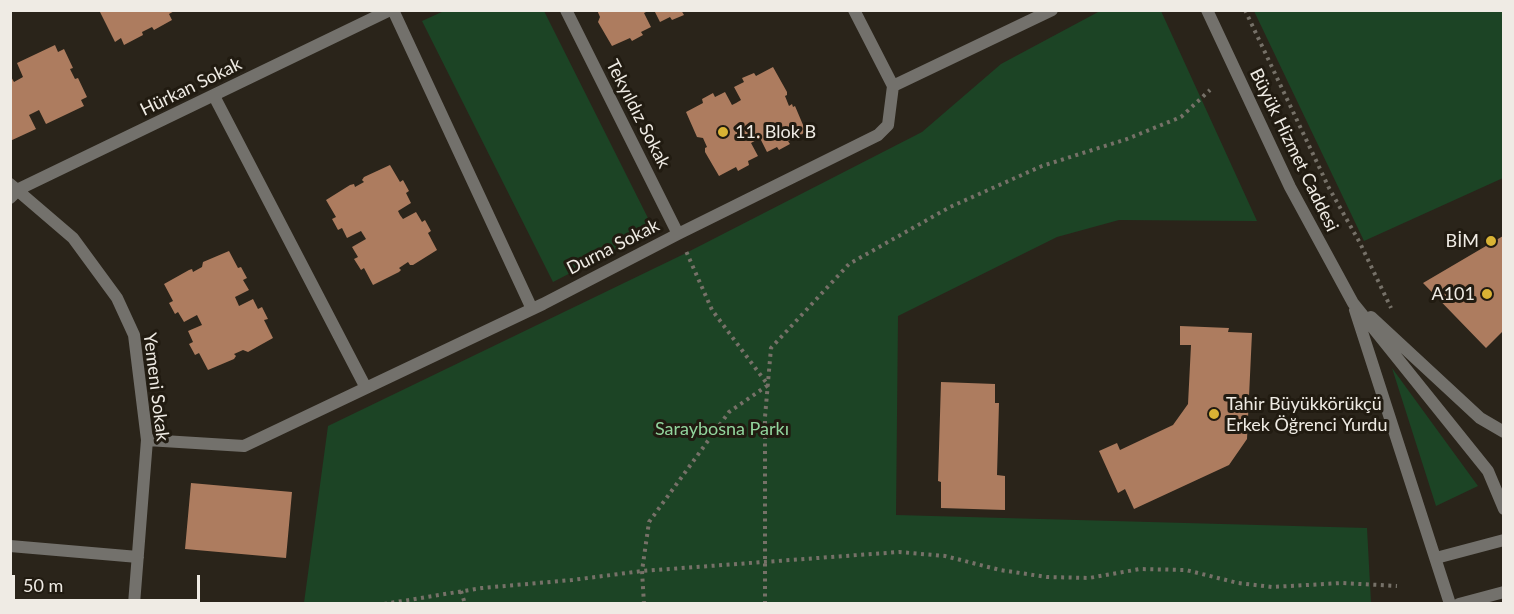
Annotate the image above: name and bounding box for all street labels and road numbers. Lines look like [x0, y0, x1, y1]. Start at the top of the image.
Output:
street label: Hürkan Sokak [137, 53, 245, 121]
street label: Tekyıldız Sokak [601, 56, 675, 172]
street label: Büyük Hizmet Caddesi [1245, 65, 1343, 235]
street label: Durna Sokak [563, 214, 663, 280]
street label: Yemeni Sokak [139, 331, 173, 443]

